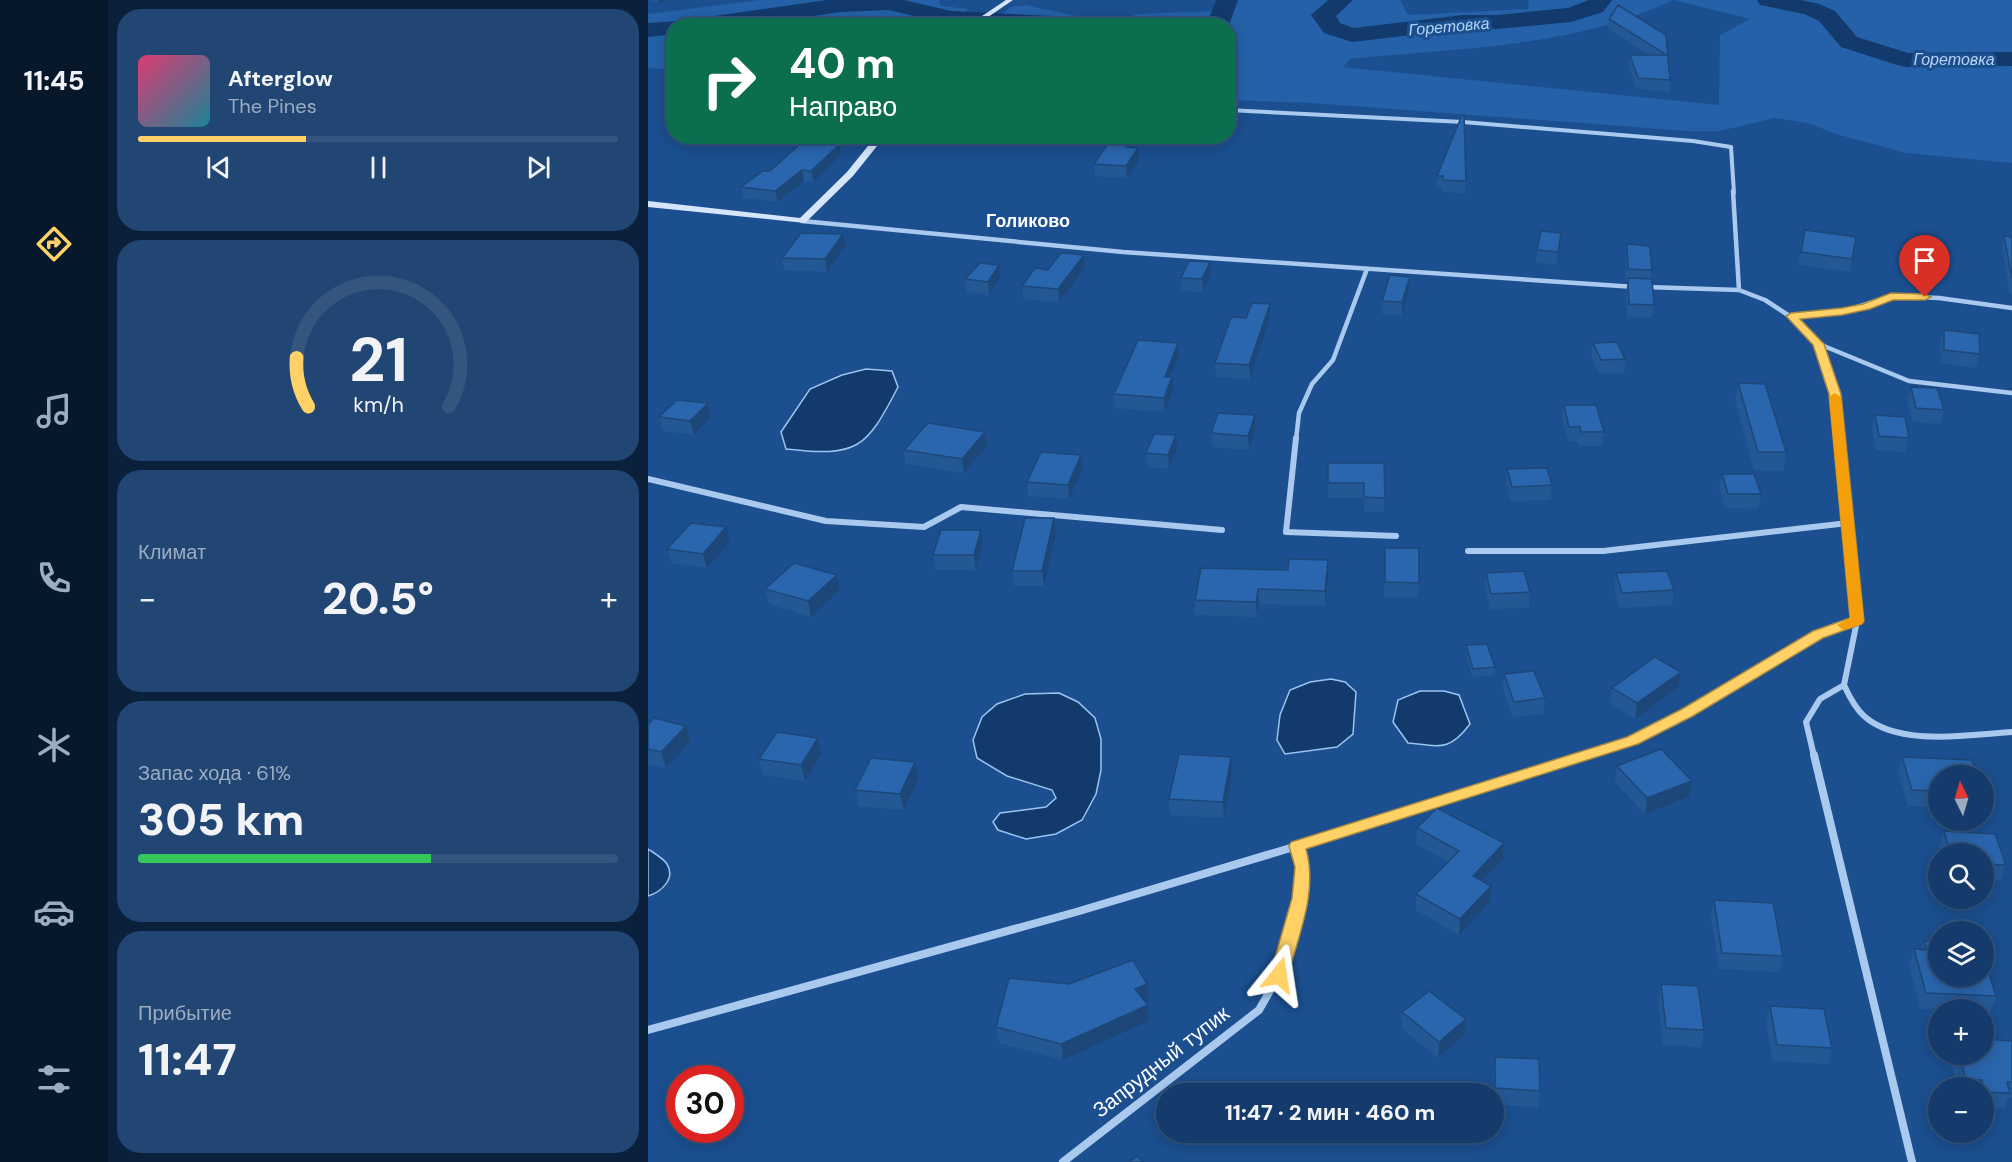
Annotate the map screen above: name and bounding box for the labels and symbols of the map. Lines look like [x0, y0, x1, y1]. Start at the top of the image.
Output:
water label: Горетовка [1408, 12, 1490, 40]
water label: Горетовка [1913, 49, 1995, 70]
district label: Голиково [986, 209, 1070, 233]
pin [1899, 235, 1950, 297]
north arrow [1928, 765, 1994, 831]
position arrow [1247, 943, 1311, 1007]
street label: Запрудный тупик [1087, 999, 1236, 1124]
speed limit sign: 30 [666, 1065, 744, 1143]

